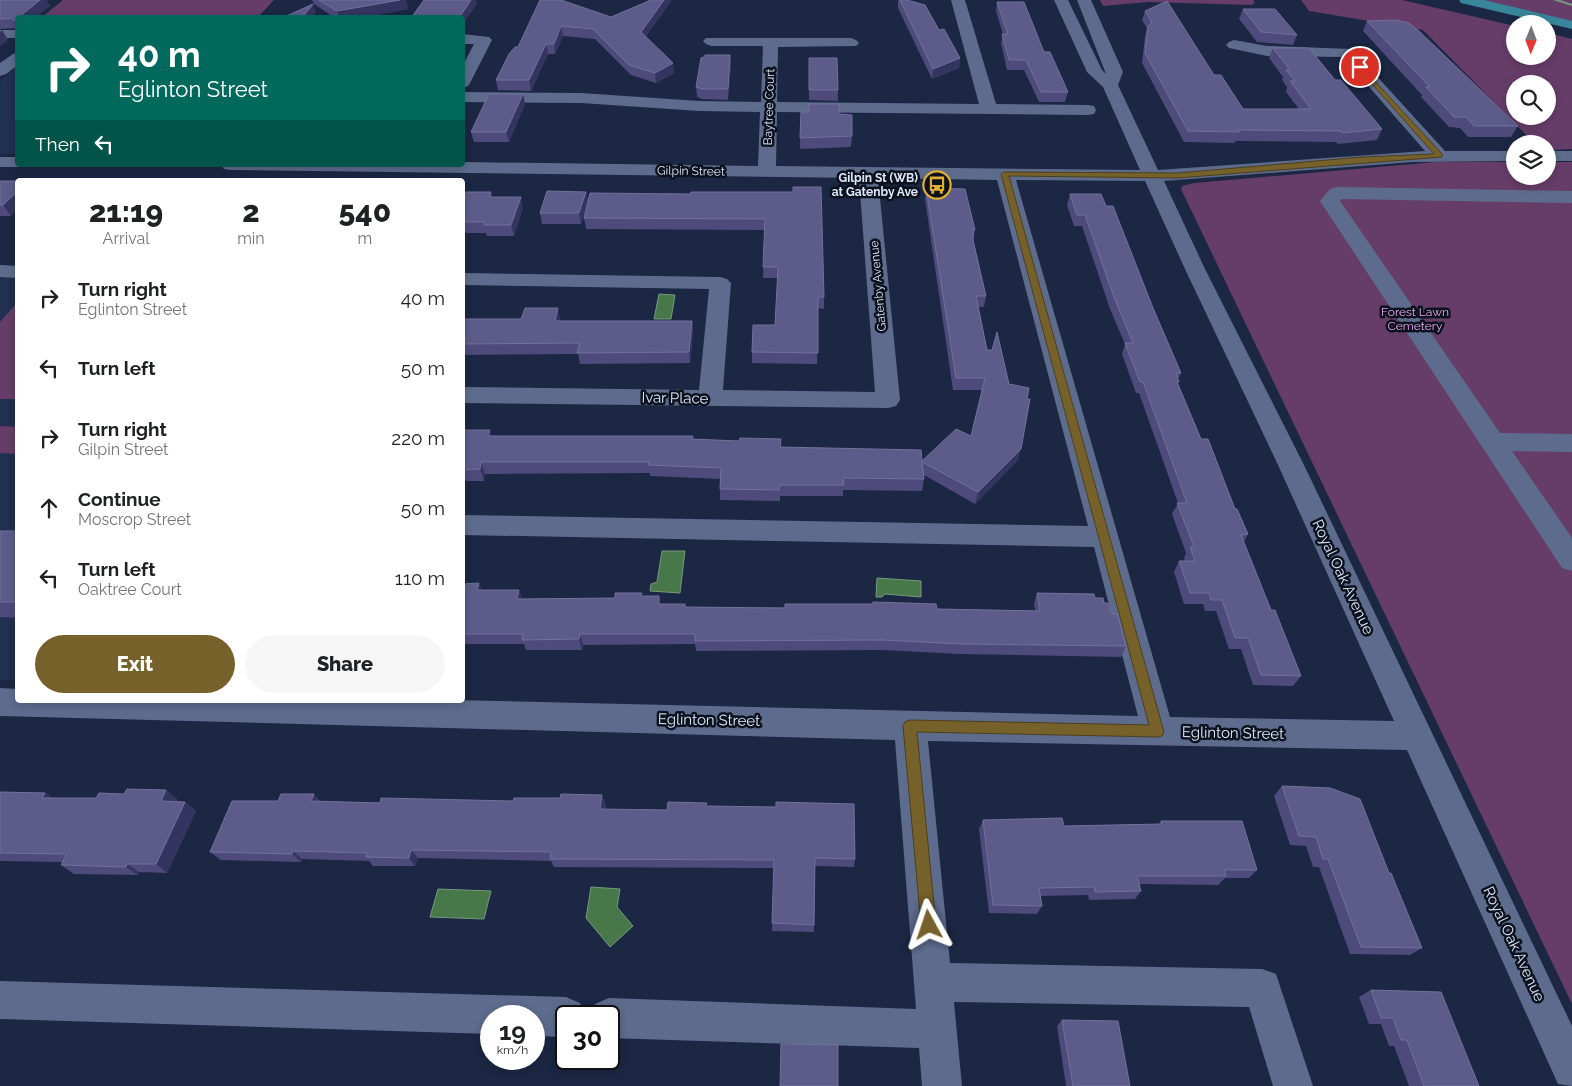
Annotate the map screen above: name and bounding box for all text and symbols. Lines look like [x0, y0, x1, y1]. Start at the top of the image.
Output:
north arrow [1506, 15, 1556, 65]
map controls [1506, 15, 1556, 185]
text: 40 m [118, 34, 200, 75]
icon: right [35, 35, 100, 100]
pin [1339, 46, 1381, 88]
icon: arrive [1346, 53, 1374, 81]
street label: Baytree Court [761, 68, 777, 146]
button: search [1506, 75, 1556, 125]
text: Eglinton Street [118, 76, 268, 102]
icon: left [90, 130, 118, 158]
text: Then [35, 133, 80, 155]
button: layers [1506, 135, 1556, 185]
street label: Gilpin Street [657, 163, 725, 179]
bus stop icon: Gilpin St (WB) at Gatenby Ave [922, 170, 952, 200]
place label: Gilpin St (WB) at Gatenby Ave [832, 171, 918, 199]
text: 21:19 [89, 194, 163, 229]
text: 2 [242, 194, 260, 229]
text: 540 [339, 194, 391, 229]
text: Arrival [103, 229, 150, 248]
text: min [237, 229, 265, 248]
text: m [357, 229, 372, 248]
street label: Gatenby Avenue [867, 240, 889, 332]
text: Turn right [78, 278, 167, 300]
icon: right [35, 284, 63, 312]
text: 40 m [401, 287, 445, 309]
text: Eglinton Street [78, 300, 187, 319]
park label: Forest Lawn Cemetery [1381, 305, 1449, 333]
icon: left [35, 354, 63, 382]
text: Turn left [78, 357, 155, 379]
text: 50 m [401, 357, 445, 379]
street label: Ivar Place [641, 388, 709, 408]
text: Turn right [78, 418, 167, 440]
icon: right [35, 424, 63, 452]
text: 220 m [391, 427, 445, 449]
text: Gilpin Street [78, 440, 168, 459]
text: Continue [78, 488, 161, 510]
icon: ahead [35, 494, 63, 522]
text: 50 m [401, 497, 445, 519]
text: Moscrop Street [78, 510, 191, 529]
street label: Royal Oak Avenue [1308, 517, 1378, 638]
text: Turn left [78, 558, 155, 580]
icon: left [35, 564, 63, 592]
text: 110 m [395, 567, 445, 589]
text: Oaktree Court [78, 580, 182, 599]
button: Exit [35, 635, 235, 693]
button: Share [245, 635, 445, 693]
street label: Eglinton Street [658, 710, 760, 730]
street label: Eglinton Street [1182, 723, 1284, 743]
street label: Royal Oak Avenue [1479, 884, 1549, 1005]
position arrow [902, 898, 954, 950]
speed limit sign: 30 [555, 1005, 620, 1070]
text: 19 [499, 1016, 526, 1046]
text: km/h [497, 1043, 528, 1057]

